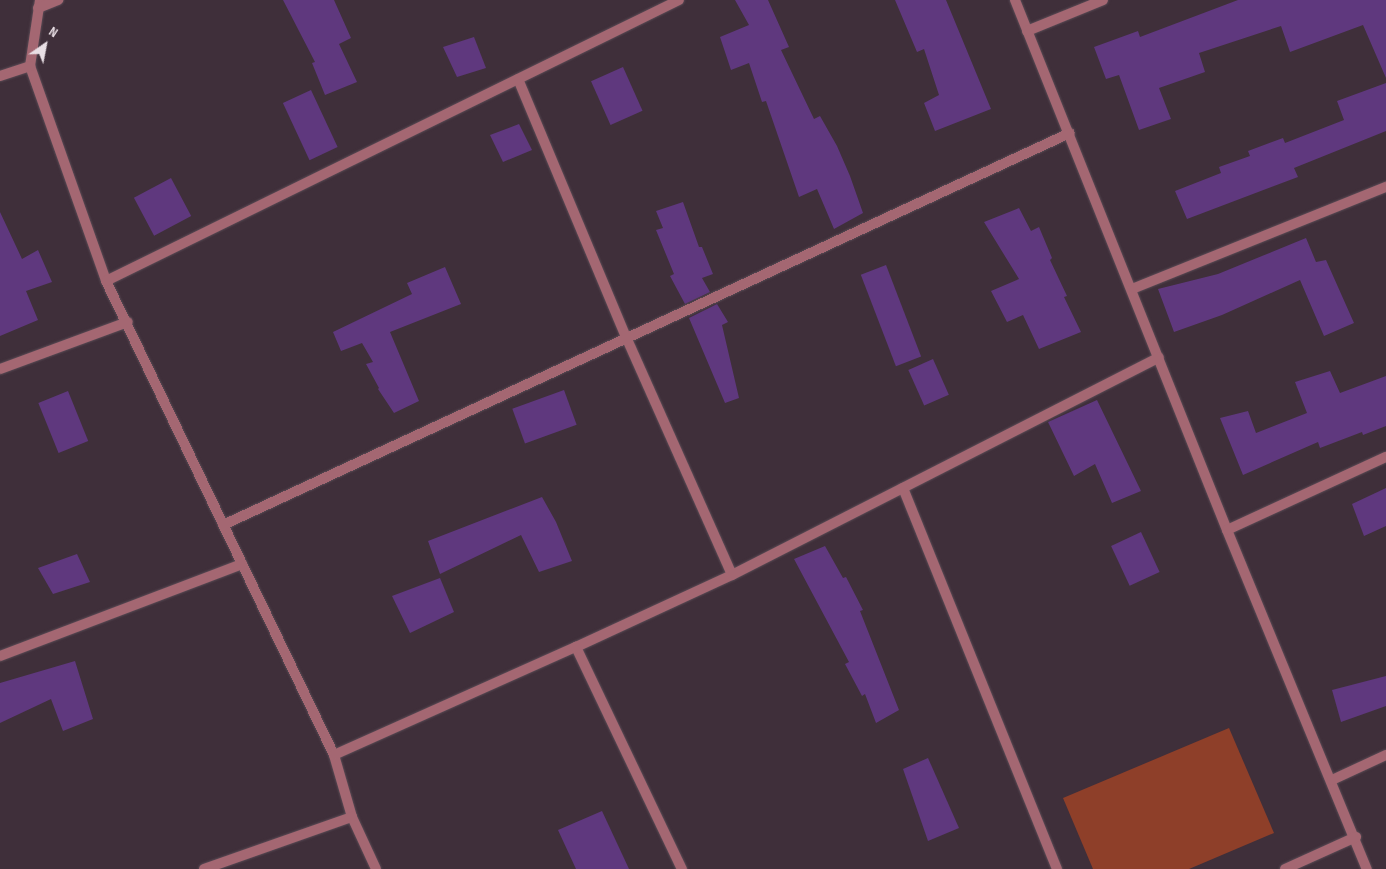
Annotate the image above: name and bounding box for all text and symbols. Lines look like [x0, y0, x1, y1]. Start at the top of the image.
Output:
north arrow [20, 20, 70, 70]
text: N [46, 23, 61, 41]

